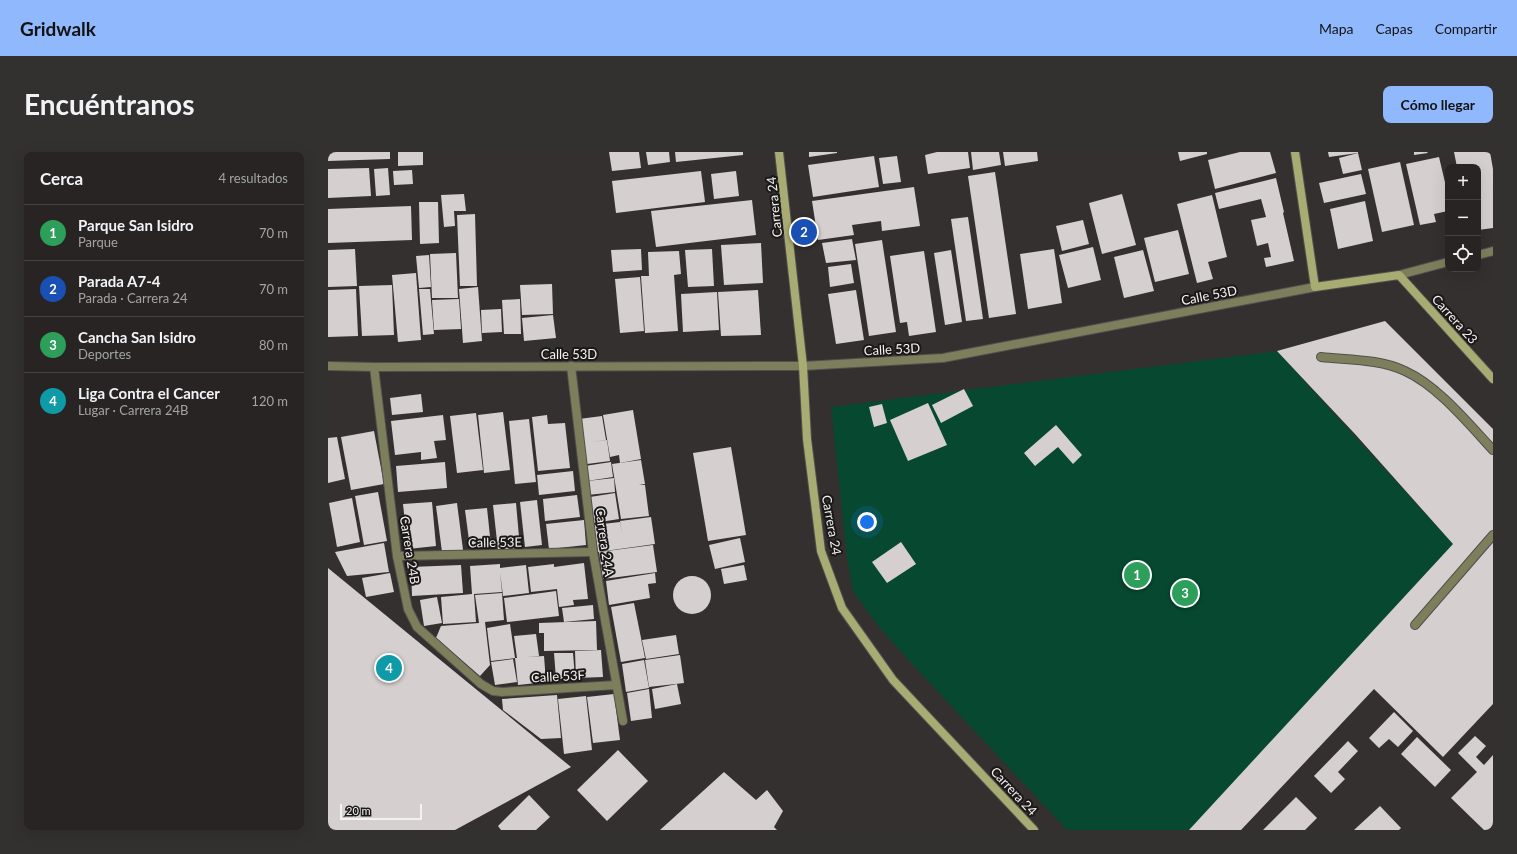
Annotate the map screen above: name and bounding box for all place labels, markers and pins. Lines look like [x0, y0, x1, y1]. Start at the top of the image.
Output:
pin: 2 [791, 217, 817, 247]
pin: 1 [1124, 560, 1150, 590]
pin: 3 [1172, 578, 1198, 608]
pin: 4 [376, 653, 402, 683]

